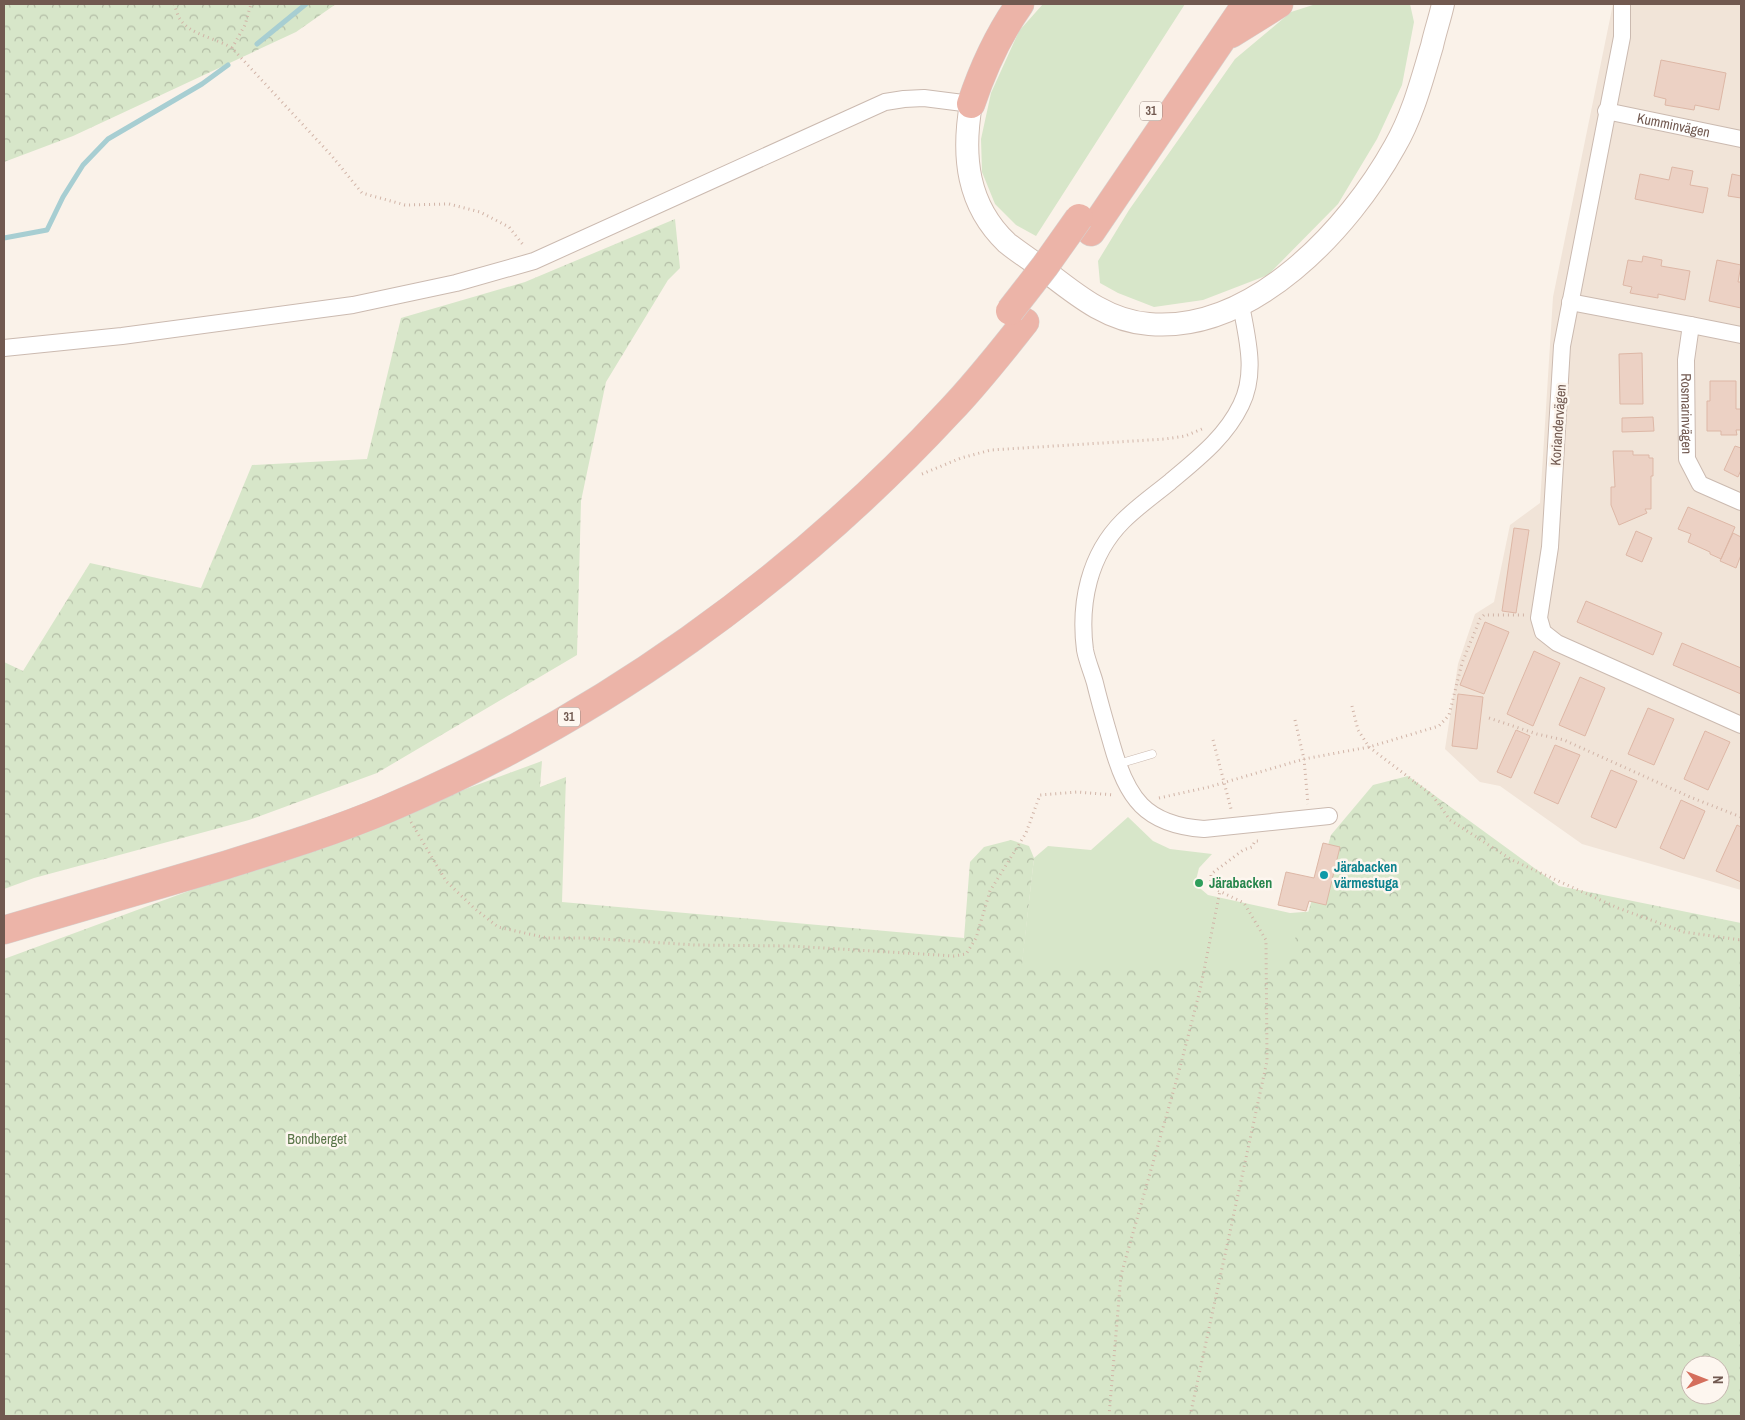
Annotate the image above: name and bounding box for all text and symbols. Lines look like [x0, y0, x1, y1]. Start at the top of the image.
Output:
road number: 31 [1140, 102, 1162, 120]
street label: Kumminvägen [1635, 109, 1712, 141]
street label: Rosmarinvägen [1677, 373, 1696, 454]
street label: Koriandervägen [1546, 384, 1570, 466]
road number: 31 [558, 708, 580, 726]
place label: Järabacken värmestuga [1334, 858, 1399, 892]
marker: Järabacken värmestuga [1318, 869, 1330, 881]
place label: Järabacken [1209, 874, 1272, 892]
marker: Järabacken [1193, 877, 1205, 889]
park label: Bondberget [287, 1130, 347, 1148]
north arrow [1680, 1355, 1730, 1405]
text: N [1709, 1376, 1727, 1384]

